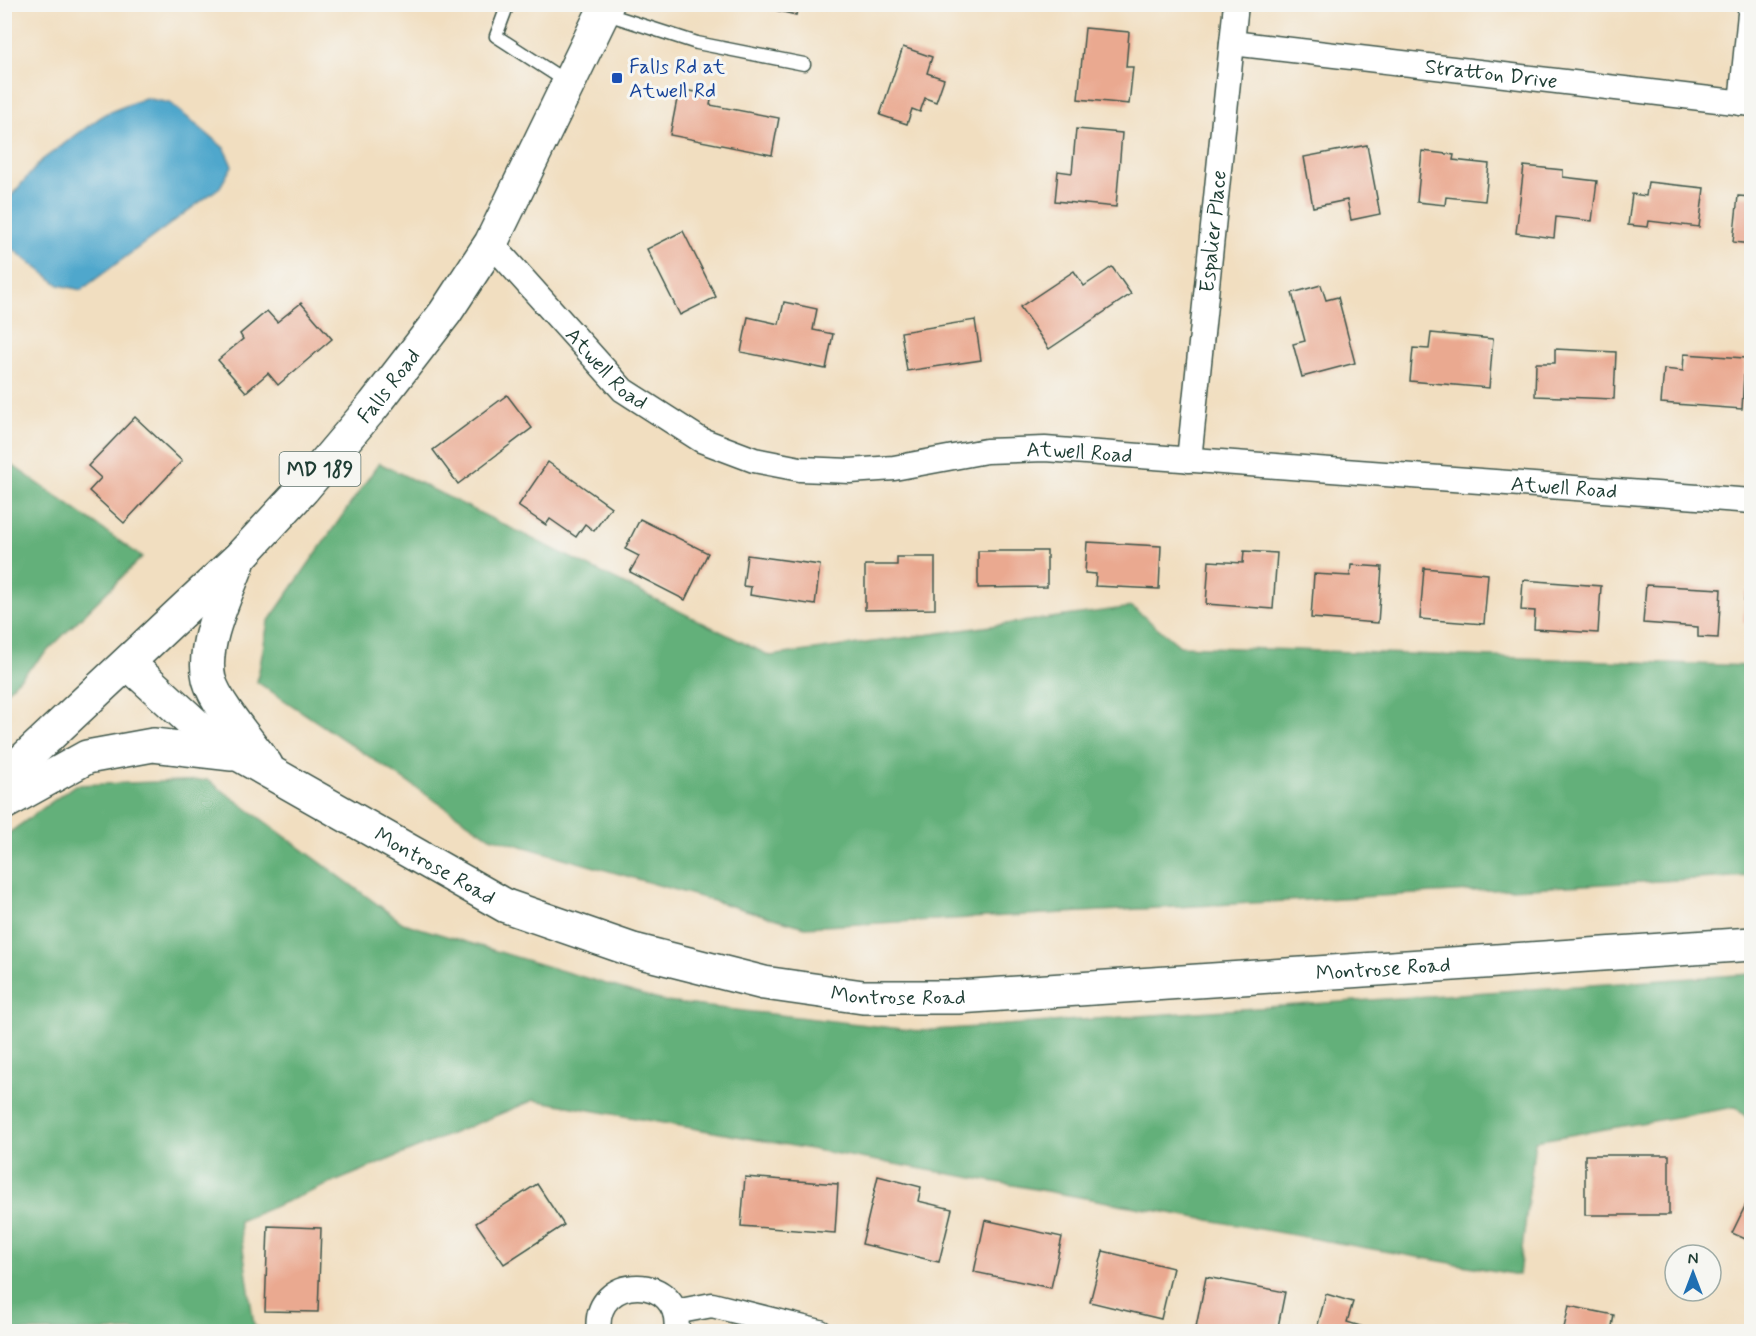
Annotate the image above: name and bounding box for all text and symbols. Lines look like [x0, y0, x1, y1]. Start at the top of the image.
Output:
place label: Falls Rd at Atwell Rd [629, 53, 726, 105]
street label: Stratton Drive [1423, 53, 1559, 96]
marker: Falls Rd at Atwell Rd [610, 71, 624, 85]
street label: Espalier Place [1193, 169, 1234, 294]
street label: Atwell Road [559, 322, 652, 417]
street label: Falls Road [351, 343, 427, 430]
street label: Atwell Road [1026, 436, 1133, 470]
road number: MD 189 [280, 452, 360, 486]
street label: Atwell Road [1510, 470, 1618, 506]
street label: Montrose Road [369, 821, 500, 912]
street label: Montrose Road [1315, 951, 1451, 988]
street label: Montrose Road [829, 980, 966, 1012]
north arrow [1663, 1243, 1723, 1303]
text: N [1688, 1249, 1698, 1270]

